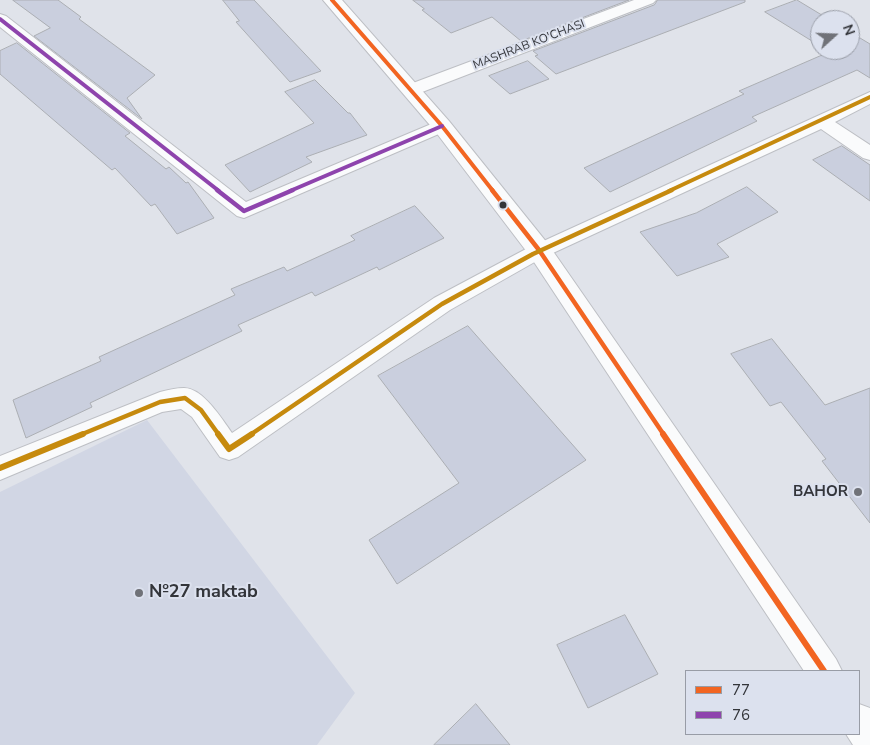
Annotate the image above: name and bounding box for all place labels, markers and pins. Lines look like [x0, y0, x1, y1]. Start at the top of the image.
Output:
unlabelled marker [498, 200, 508, 210]
place label: BAHOR [793, 483, 848, 501]
marker: BAHOR [852, 486, 864, 498]
place label: №27 maktab [149, 582, 258, 604]
marker: №27 maktab [133, 587, 145, 599]

